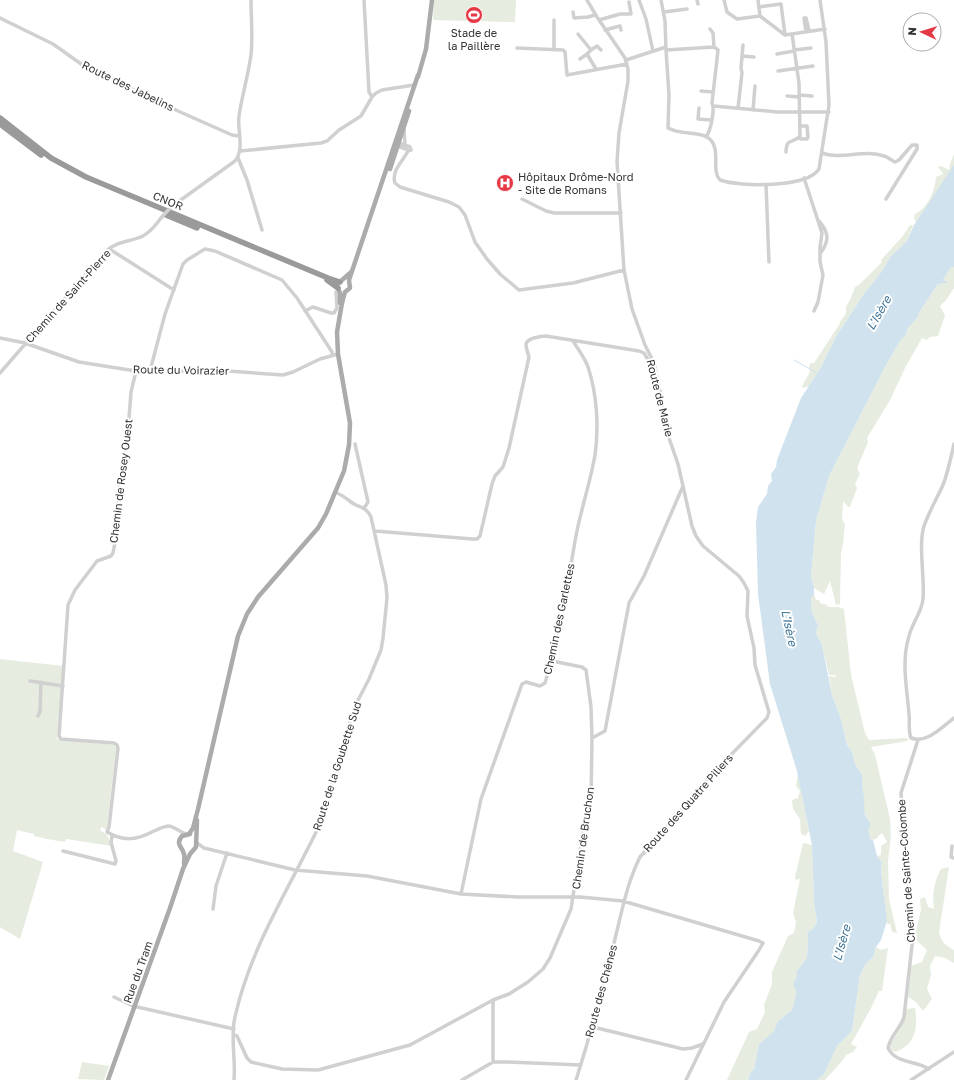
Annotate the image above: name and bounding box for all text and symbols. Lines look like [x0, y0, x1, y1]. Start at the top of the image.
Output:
sports icon: Stade de la Paillère [464, 5, 484, 25]
north arrow [902, 12, 942, 52]
place label: Stade de la Paillère [448, 26, 500, 52]
text: N [905, 27, 918, 36]
street label: Route des Jabelins [80, 58, 176, 113]
place label: Hôpitaux Drôme-Nord - Site de Romans [518, 170, 633, 196]
hospital icon: Hôpitaux Drôme-Nord - Site de Romans [495, 173, 515, 193]
street label: CNOR [151, 189, 185, 212]
street label: Chemin de Saint-Pierre [22, 246, 113, 345]
water label: L'Isère [863, 292, 895, 332]
street label: Route de Marie [645, 358, 676, 438]
street label: Route du Voirazier [133, 362, 230, 377]
street label: Chemin de Rosey Ouest [106, 418, 135, 544]
street label: Chemin des Garlettes [540, 562, 577, 676]
water label: L'Isère [778, 608, 801, 649]
street label: Route de la Goubette Sud [309, 700, 364, 832]
street label: Route des Quatre Piliers [640, 751, 735, 854]
street label: Chemin de Bruchon [569, 786, 596, 890]
street label: Chemin de Sainte-Colombe [894, 799, 917, 943]
water label: L'Isère [829, 922, 854, 963]
street label: Rue du Tram [120, 939, 155, 1005]
street label: Route des Chênes [582, 943, 619, 1039]

